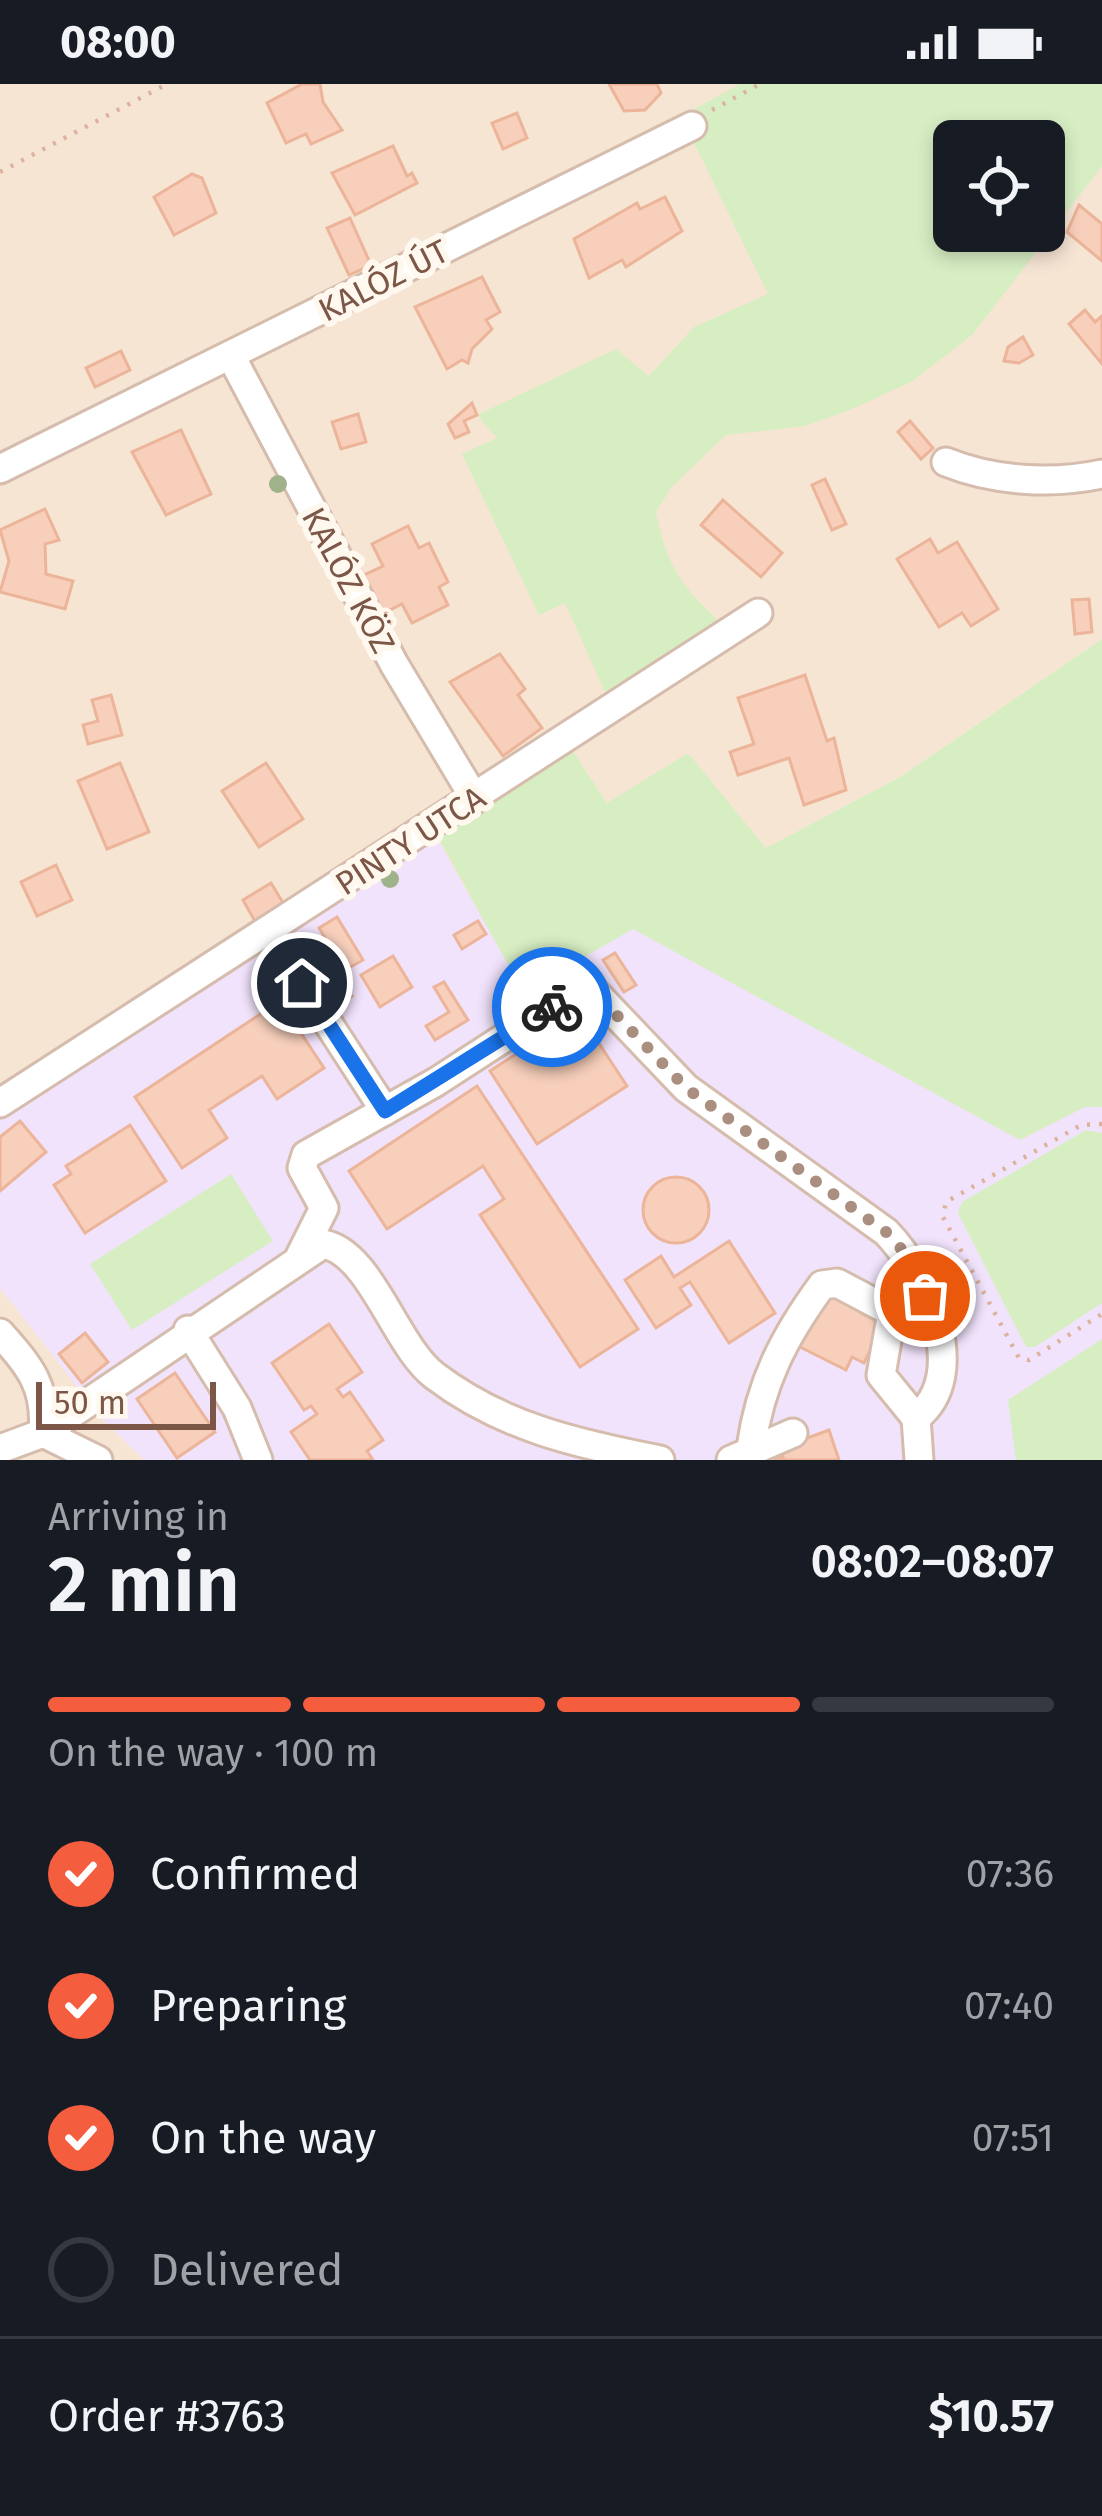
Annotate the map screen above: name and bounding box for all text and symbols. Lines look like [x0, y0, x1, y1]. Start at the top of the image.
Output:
text: 08:00 [60, 15, 176, 69]
map controls [933, 120, 1065, 252]
button: locate [933, 120, 1065, 252]
street label: KALÓZ ÚT [312, 231, 455, 331]
street label: KALÓZ KÖZ [293, 501, 403, 660]
street label: PINTY UTCA [328, 778, 493, 904]
pin [251, 932, 353, 1034]
courier [492, 947, 612, 1067]
icon: home [269, 950, 335, 1016]
icon: bike [519, 974, 585, 1040]
pin [874, 1245, 976, 1347]
icon: bag [892, 1263, 958, 1329]
scale bar [36, 1376, 216, 1429]
text: 50 m [54, 1383, 126, 1423]
text: Arriving in [48, 1494, 229, 1540]
text: 08:02–08:07 [811, 1535, 1054, 1589]
text: 2 min [48, 1538, 240, 1632]
text: On the way · 100 m [48, 1730, 378, 1776]
icon: check [48, 1841, 114, 1907]
text: Confirmed [150, 1847, 360, 1901]
text: 07:36 [966, 1851, 1054, 1897]
icon: check [48, 1973, 114, 2039]
text: Preparing [150, 1979, 346, 2033]
text: 07:40 [964, 1983, 1054, 2029]
icon: check [48, 2105, 114, 2171]
text: On the way [150, 2111, 376, 2165]
text: 07:51 [972, 2115, 1054, 2161]
text: Delivered [150, 2243, 343, 2297]
text: Order #3763 [48, 2389, 286, 2443]
text: $10.57 [929, 2389, 1054, 2443]

